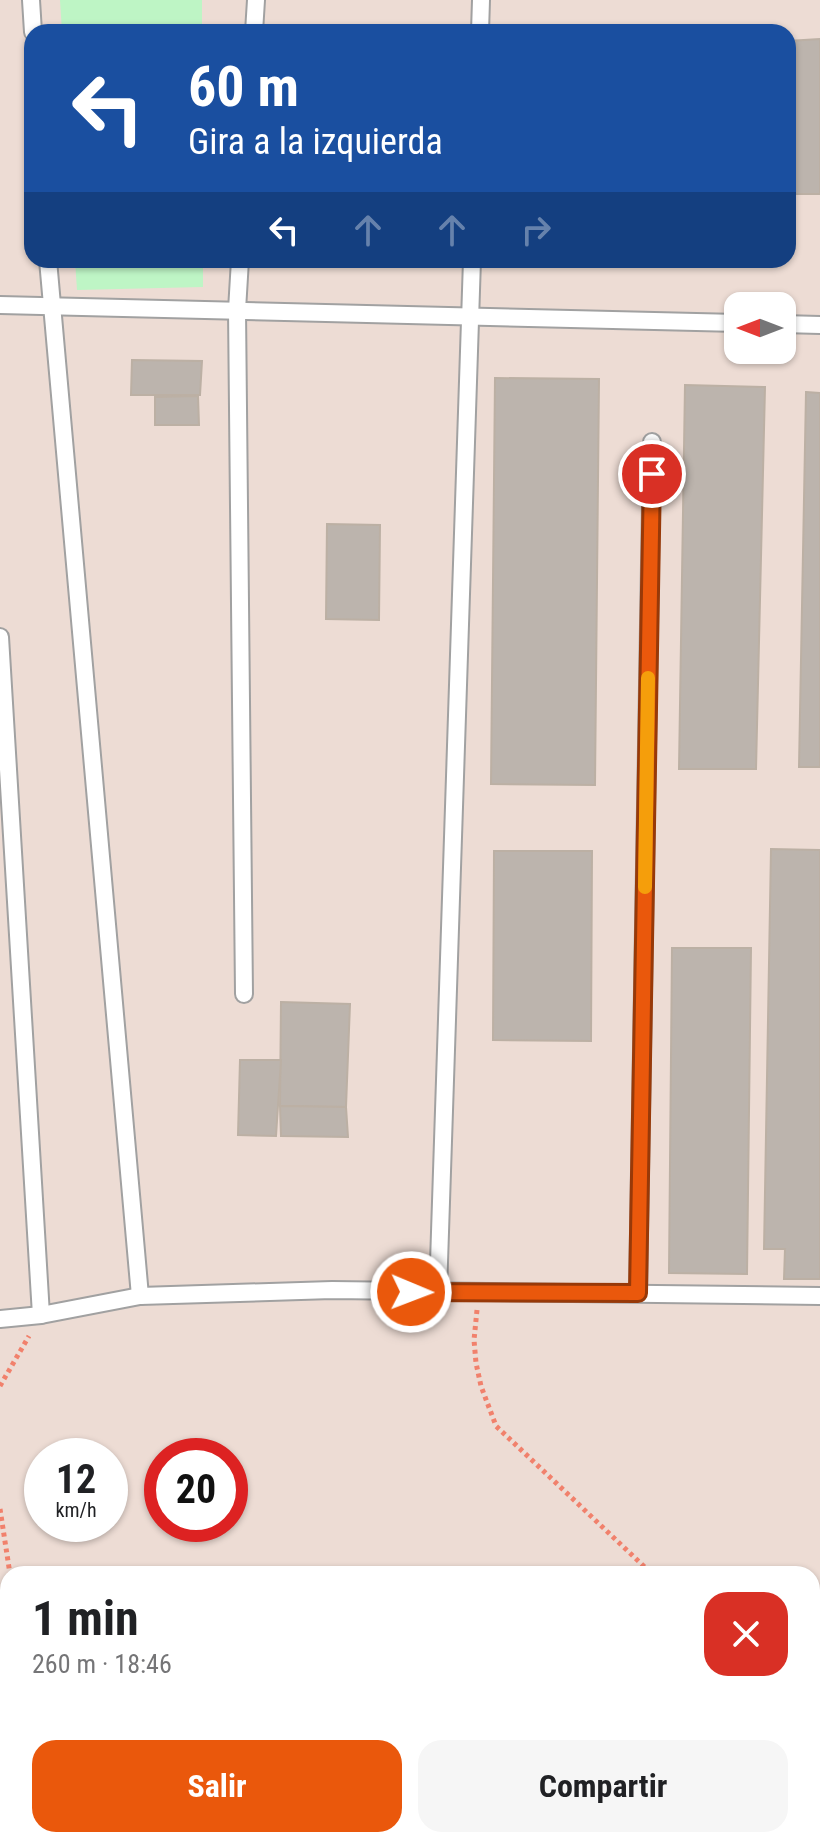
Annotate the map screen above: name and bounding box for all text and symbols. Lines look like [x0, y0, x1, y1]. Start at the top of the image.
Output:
text: 60 m [188, 54, 299, 120]
icon: left [56, 56, 160, 160]
text: Gira a la izquierda [188, 121, 443, 163]
icon: left [262, 208, 306, 252]
icon: ahead [346, 208, 390, 252]
icon: ahead [430, 208, 474, 252]
icon: right [514, 208, 558, 252]
north arrow [724, 292, 796, 364]
map controls [724, 292, 796, 364]
pin [618, 440, 686, 508]
icon: arrive [630, 452, 674, 496]
position arrow [369, 1250, 453, 1334]
speed limit sign: 20 [144, 1438, 248, 1542]
text: 12 [56, 1456, 96, 1503]
text: km/h [55, 1498, 97, 1522]
text: 1 min [32, 1590, 139, 1647]
button: close [704, 1592, 788, 1676]
text: 260 m · 18:46 [32, 1649, 172, 1679]
button: Salir [32, 1740, 402, 1832]
button: Compartir [418, 1740, 788, 1832]

